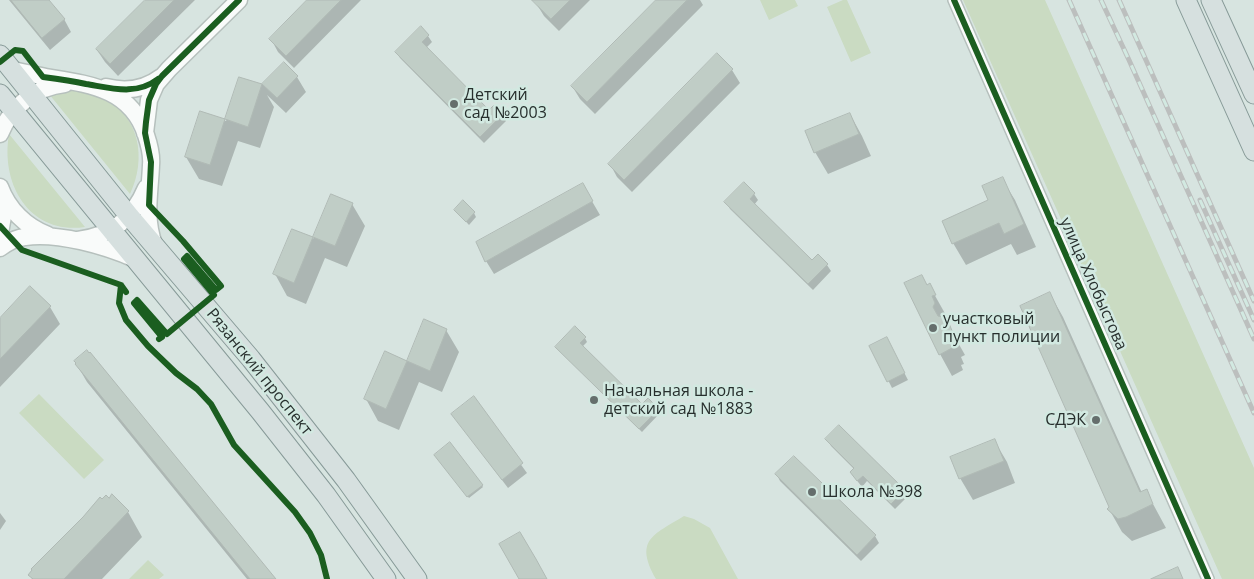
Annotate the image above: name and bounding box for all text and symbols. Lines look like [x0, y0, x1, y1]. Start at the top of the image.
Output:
place label: Детский сад №2003 [464, 85, 547, 123]
marker: Детский сад №2003 [448, 98, 460, 110]
street label: улица Хлобыстова [1055, 215, 1131, 353]
street label: Рязанский проспект [202, 305, 316, 439]
place label: участковый пункт полиции [943, 309, 1060, 347]
marker: участковый пункт полиции [927, 322, 939, 334]
place label: Начальная школа - детский сад №1883 [604, 381, 753, 419]
marker: Начальная школа - детский сад №1883 [588, 394, 600, 406]
place label: СДЭК [1045, 410, 1086, 430]
marker: СДЭК [1090, 414, 1102, 426]
place label: Школа №398 [822, 482, 922, 502]
marker: Школа №398 [806, 486, 818, 498]

